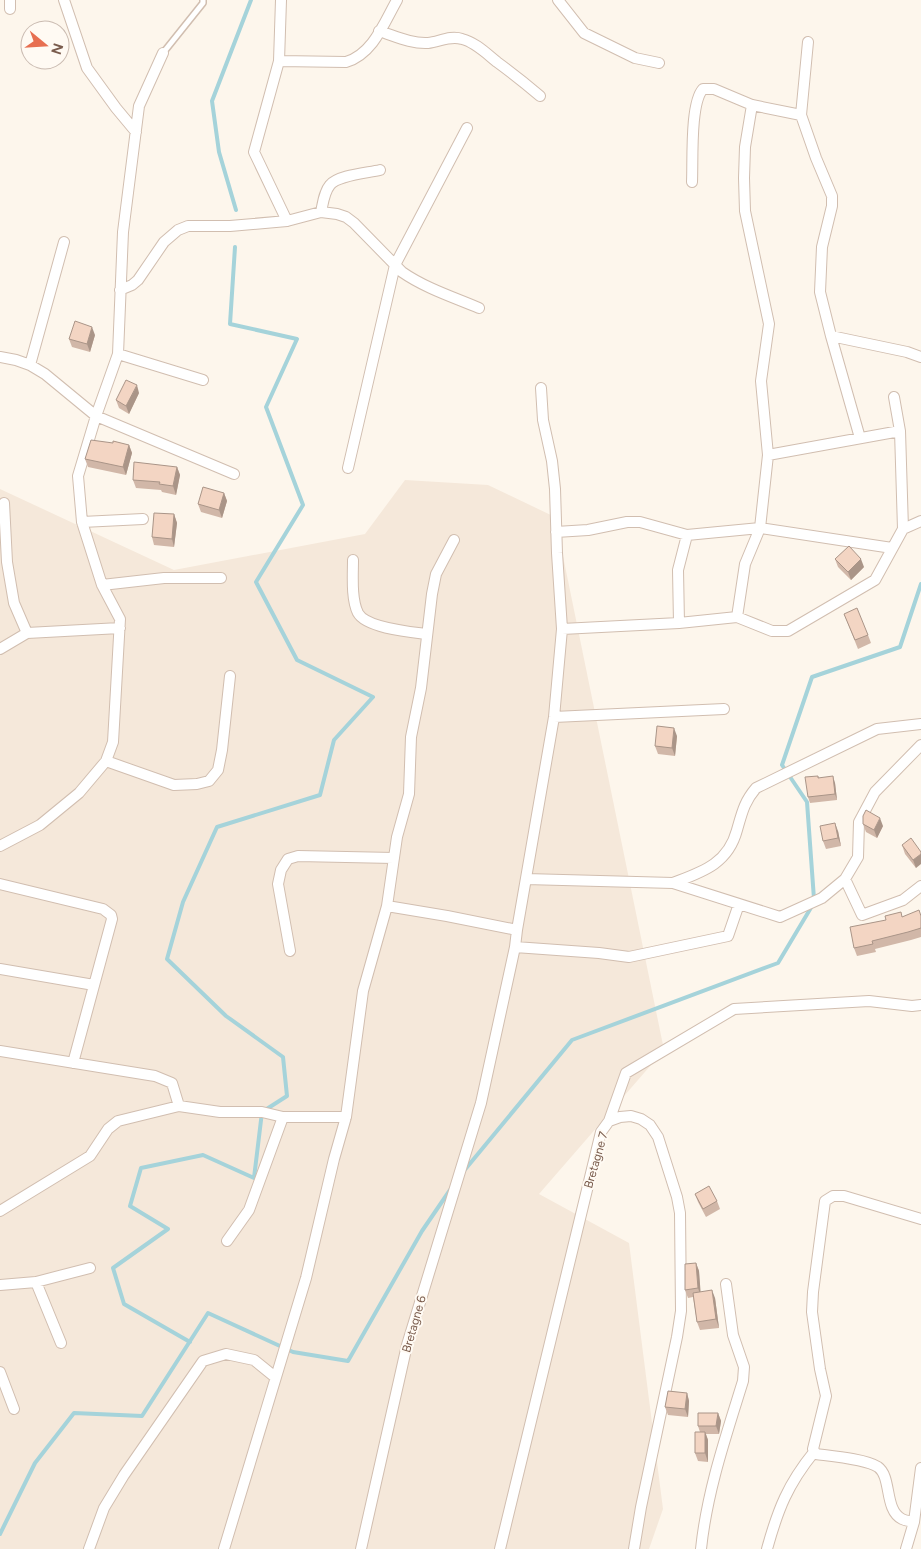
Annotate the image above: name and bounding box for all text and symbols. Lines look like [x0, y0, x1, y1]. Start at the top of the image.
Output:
north arrow [20, 20, 70, 70]
text: N [47, 41, 67, 57]
street label: Bretagne 7 [581, 1130, 611, 1190]
street label: Bretagne 6 [399, 1294, 429, 1354]

